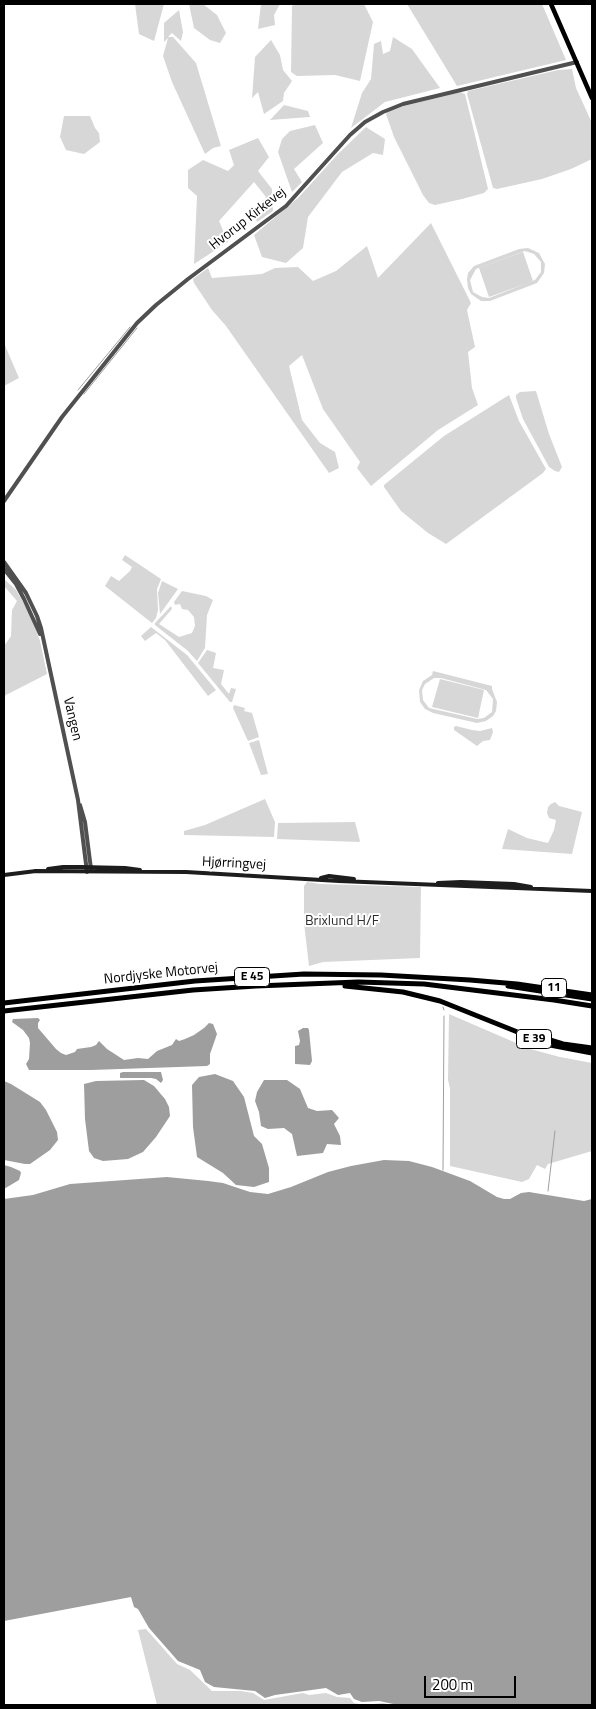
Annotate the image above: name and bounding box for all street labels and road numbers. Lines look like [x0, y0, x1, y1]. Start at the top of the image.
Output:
street label: Hvorup Kirkevej [206, 184, 290, 254]
street label: Vangen [59, 696, 85, 742]
street label: Hjørringvej [202, 854, 266, 874]
street label: Nordjyske Motorvej [103, 960, 219, 988]
road number: E 45 [234, 968, 270, 986]
road number: 11 [542, 978, 566, 998]
road number: E 39 [516, 1030, 552, 1048]

